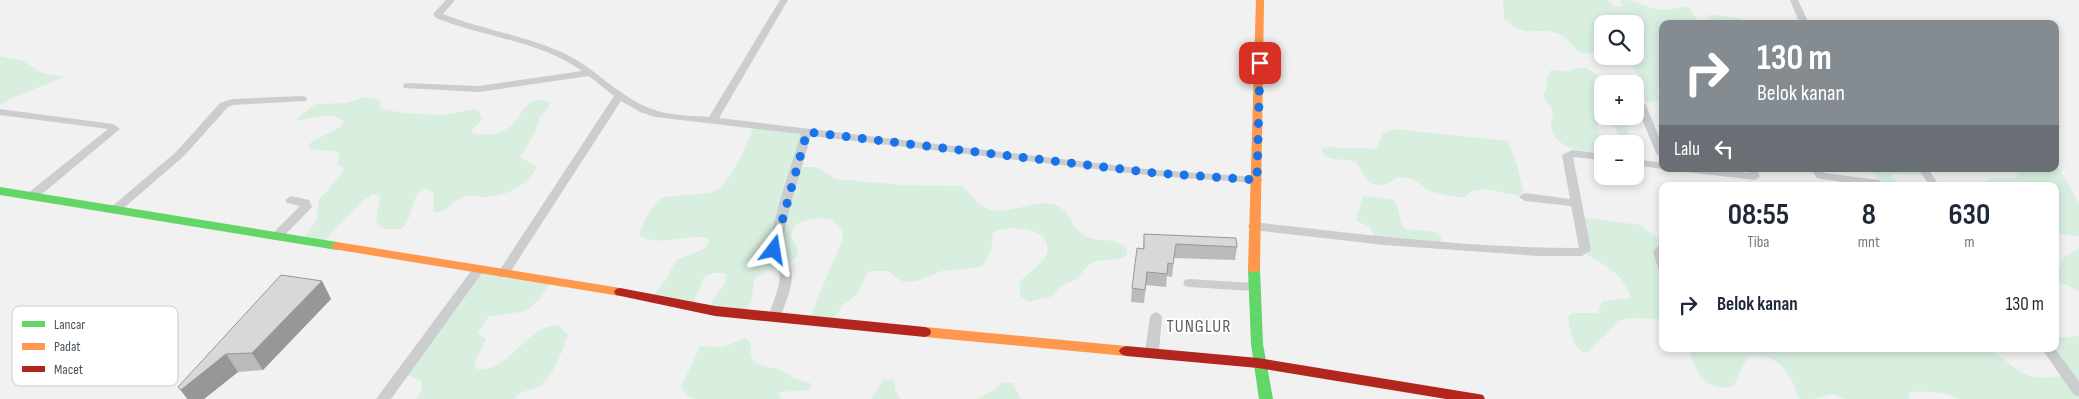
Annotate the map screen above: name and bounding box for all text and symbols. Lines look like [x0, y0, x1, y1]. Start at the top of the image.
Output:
map controls [1594, 15, 1644, 185]
button: search [1594, 15, 1644, 65]
text: 130 m [1757, 37, 1832, 80]
icon: right [1674, 40, 1739, 105]
pin [1239, 42, 1281, 84]
icon: arrive [1246, 49, 1274, 77]
button: + [1594, 75, 1644, 125]
text: Belok kanan [1757, 80, 1845, 107]
button: − [1594, 135, 1644, 185]
icon: left [1710, 135, 1738, 163]
text: Lalu [1674, 138, 1700, 161]
text: 08:55 [1728, 197, 1789, 233]
text: 8 [1862, 197, 1876, 233]
text: 630 [1948, 197, 1990, 233]
position arrow [747, 223, 799, 275]
text: Tiba [1747, 233, 1770, 252]
text: mnt [1858, 233, 1880, 252]
text: m [1964, 233, 1975, 252]
icon: right [1674, 291, 1702, 319]
text: Belok kanan [1717, 293, 1798, 316]
text: 130 m [2006, 293, 2044, 316]
legend [12, 306, 178, 386]
text: Lancar [54, 316, 85, 333]
district label: TUNGLUR [1166, 316, 1232, 337]
text: Padat [54, 338, 81, 355]
text: Macet [54, 361, 83, 378]

